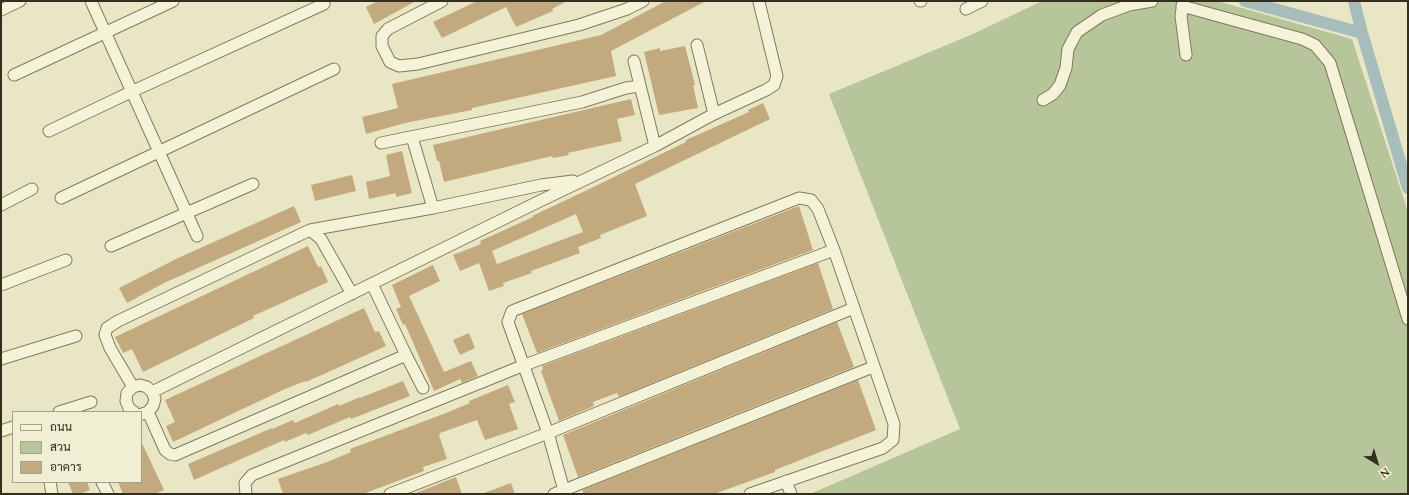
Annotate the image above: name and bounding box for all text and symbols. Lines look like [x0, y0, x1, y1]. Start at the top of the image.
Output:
legend [12, 411, 142, 483]
text: ถนน [50, 418, 72, 437]
text: สวน [50, 438, 71, 457]
north arrow [1357, 443, 1397, 483]
text: อาคาร [50, 458, 82, 477]
text: N [1376, 463, 1393, 482]

